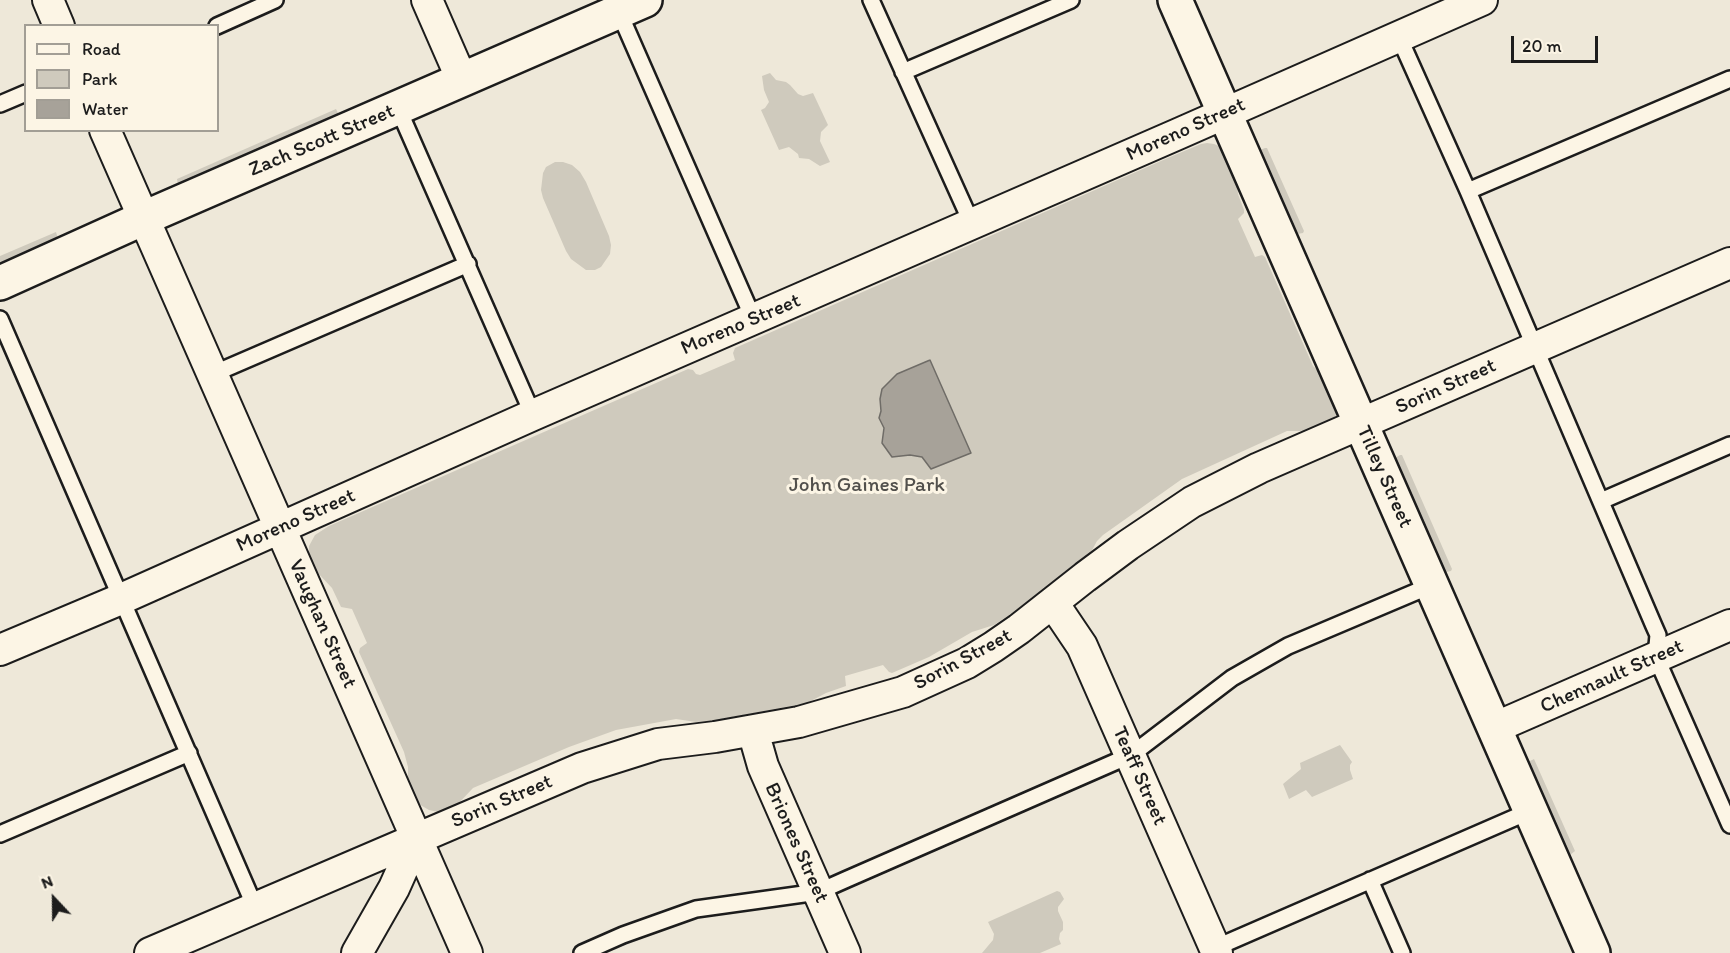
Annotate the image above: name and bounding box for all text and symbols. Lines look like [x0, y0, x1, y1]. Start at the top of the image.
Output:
legend [24, 24, 219, 132]
scale bar [1514, 24, 1601, 62]
text: 20 m [1522, 35, 1562, 57]
text: Road [82, 38, 121, 60]
text: Park [82, 68, 117, 90]
street label: Moreno Street [1123, 93, 1249, 167]
text: Water [82, 98, 128, 120]
street label: Zach Scott Street [245, 99, 399, 183]
street label: Moreno Street [677, 288, 805, 362]
street label: Sorin Street [1392, 354, 1500, 420]
street label: Tilley Street [1350, 422, 1418, 532]
park label: John Gaines Park [789, 473, 945, 499]
street label: Moreno Street [233, 484, 359, 558]
street label: Vaughan Street [282, 556, 362, 692]
street label: Sorin Street [910, 624, 1016, 696]
street label: Chennault Street [1537, 634, 1687, 720]
street label: Teaff Street [1106, 723, 1172, 829]
street label: Sorin Street [448, 769, 556, 835]
street label: Briones Street [758, 779, 834, 907]
north arrow [24, 869, 84, 929]
text: N [38, 871, 56, 893]

